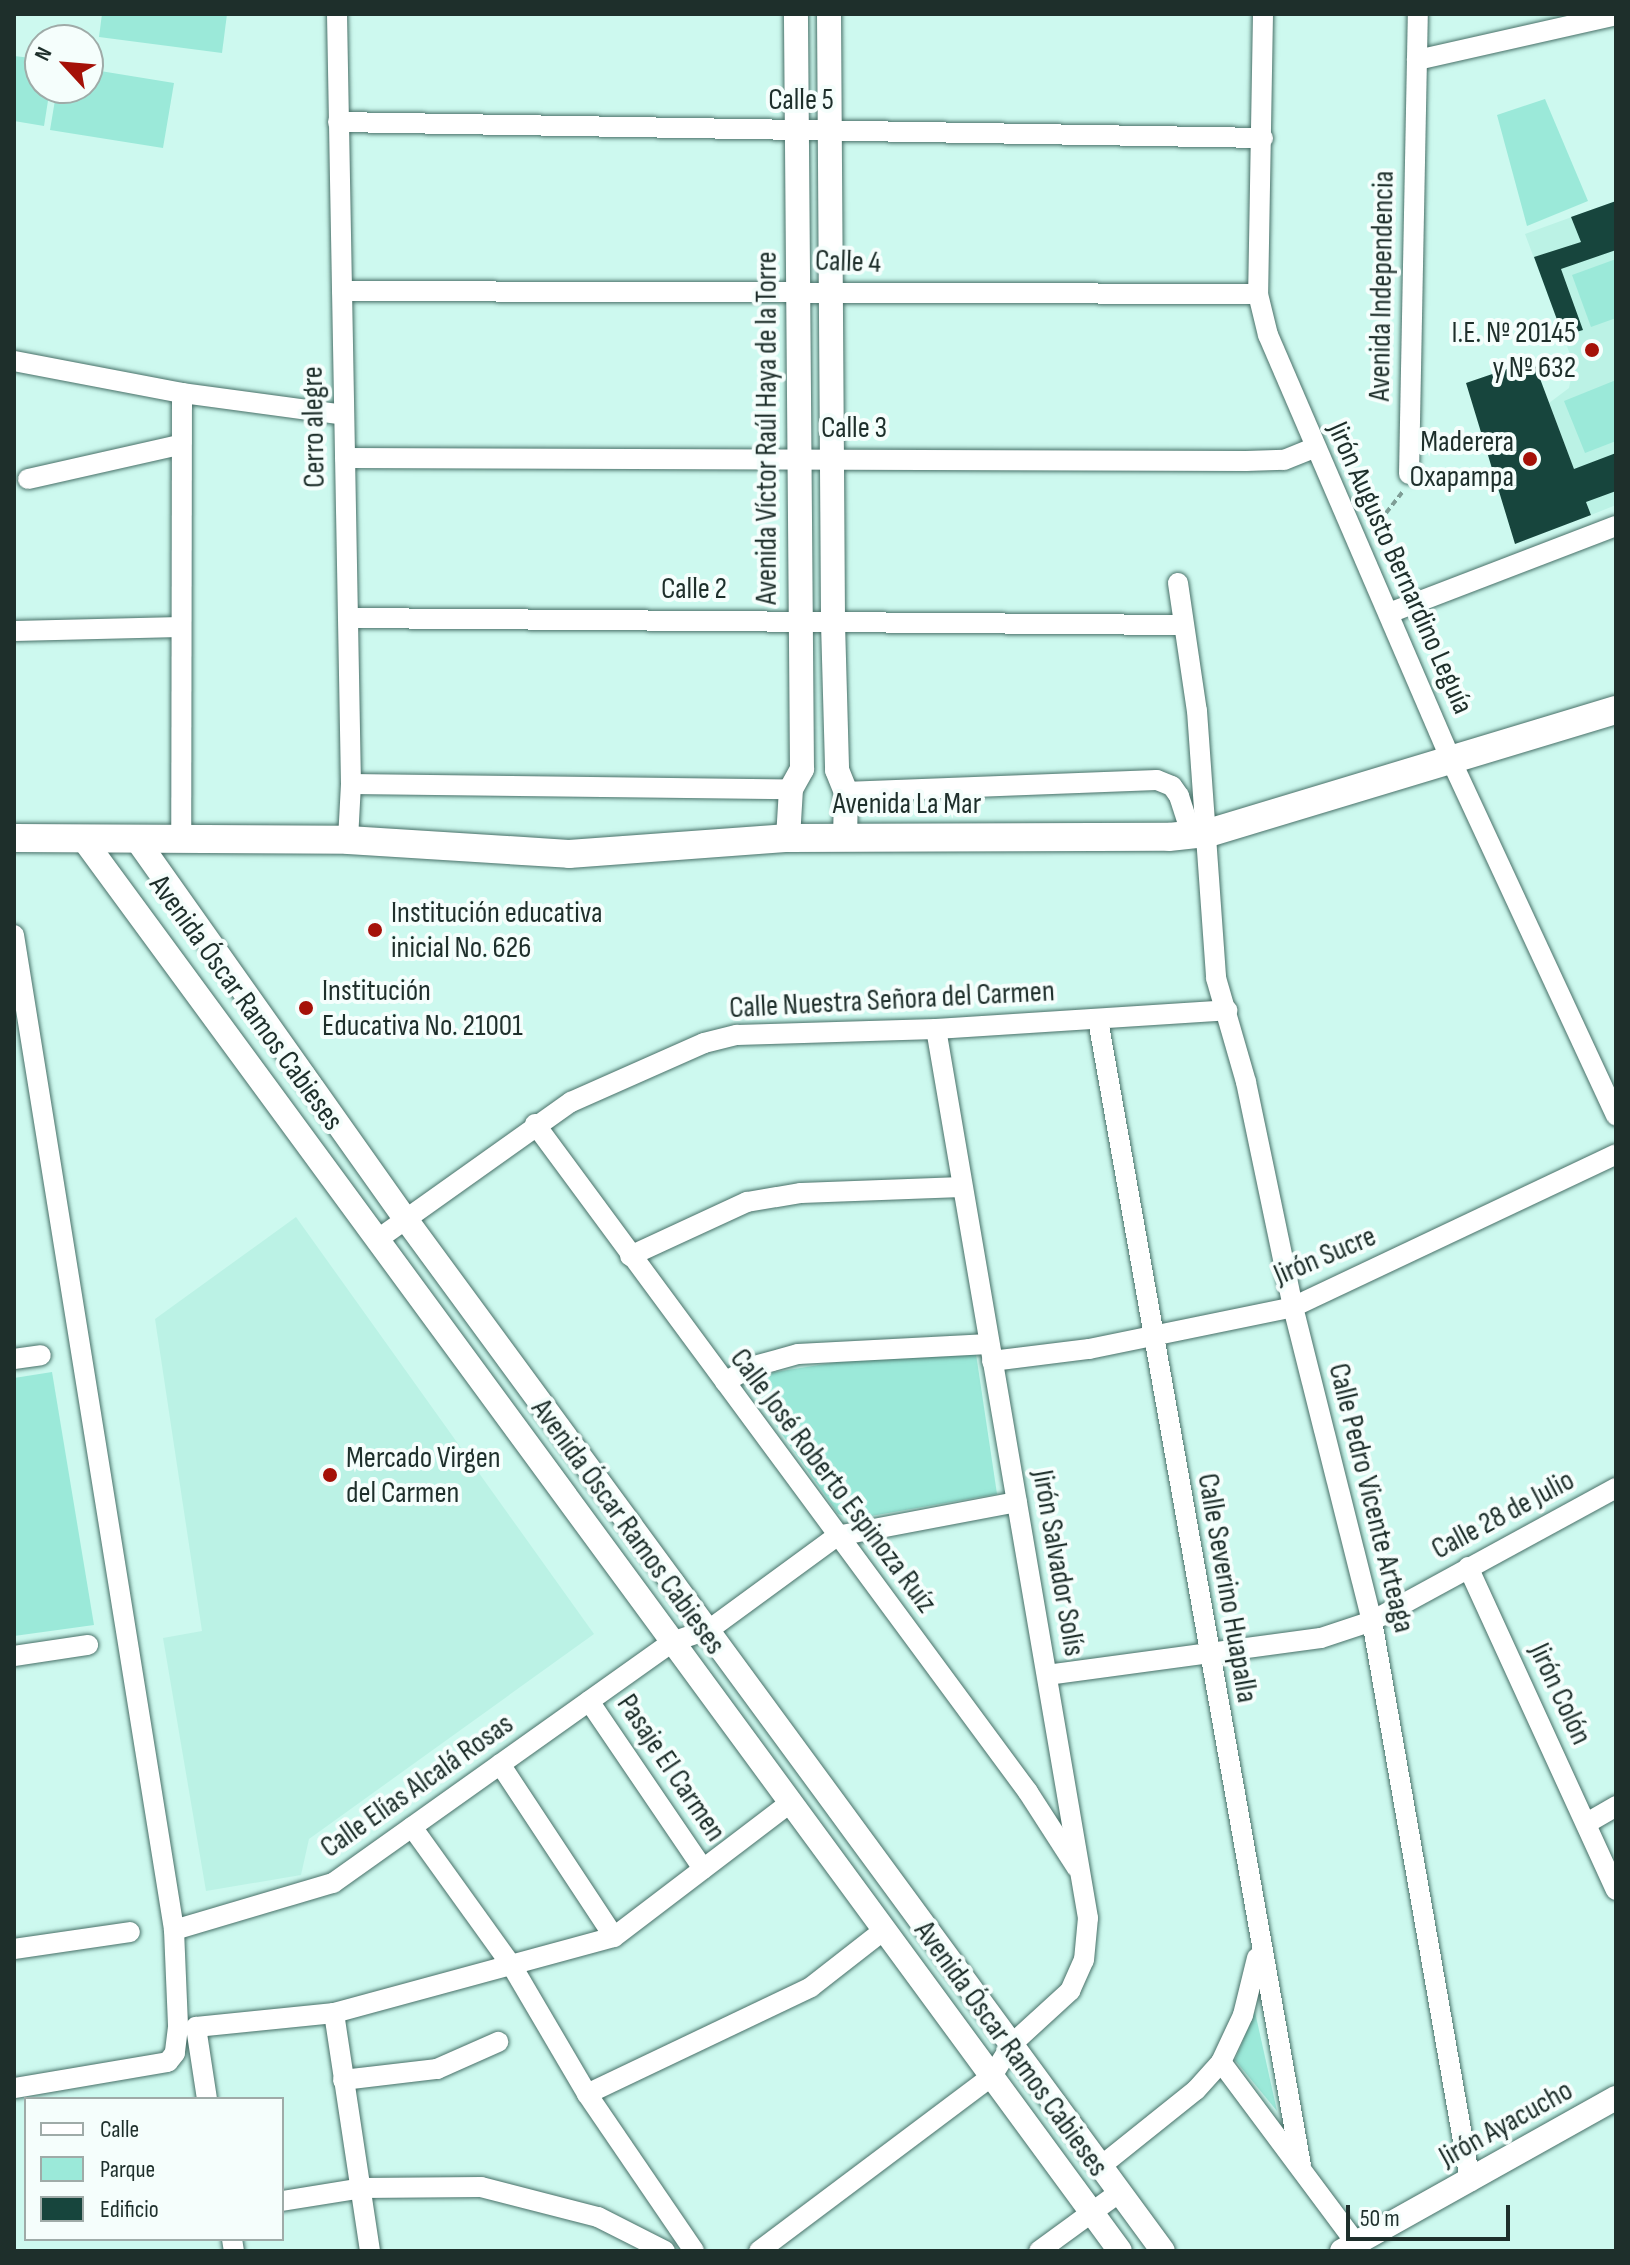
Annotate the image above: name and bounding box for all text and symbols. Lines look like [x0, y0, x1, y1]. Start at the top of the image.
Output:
north arrow [24, 24, 104, 104]
text: N [29, 43, 58, 65]
street label: Calle 5 [768, 82, 834, 118]
street label: Avenida Independencia [1362, 170, 1402, 402]
street label: Calle 4 [814, 243, 882, 281]
street label: Avenida Víctor Raúl Haya de la Torre [749, 251, 785, 605]
place label: I.E. Nº 20145 y Nº 632 [1451, 315, 1576, 386]
marker: I.E. Nº 20145 y Nº 632 [1583, 341, 1601, 359]
street label: Cerro alegre [295, 366, 333, 488]
street label: Calle 3 [821, 410, 887, 446]
street label: Jirón Augusto Bernardino Leguía [1319, 416, 1481, 720]
place label: Maderera Oxapampa [1410, 424, 1514, 494]
marker: Maderera Oxapampa [1521, 450, 1539, 468]
street label: Calle 2 [661, 571, 727, 607]
street label: Avenida La Mar [833, 786, 981, 822]
street label: Avenida Óscar Ramos Cabieses [141, 868, 351, 1138]
place label: Institución educativa inicial No. 626 [391, 895, 602, 966]
marker: Institución educativa inicial No. 626 [366, 921, 384, 939]
place label: Institución Educativa No. 21001 [322, 973, 523, 1044]
street label: Calle Nuestra Señora del Carmen [728, 973, 1056, 1027]
marker: Institución Educativa No. 21001 [297, 999, 315, 1017]
street label: Jirón Sucre [1269, 1218, 1381, 1294]
street label: Calle José Roberto Espinoza Ruíz [722, 1342, 944, 1620]
street label: Calle Pedro Vicente Arteaga [1320, 1360, 1422, 1636]
street label: Avenida Óscar Ramos Cabieses [523, 1392, 733, 1662]
place label: Mercado Virgen del Carmen [346, 1440, 501, 1510]
street label: Calle 28 de Julio [1426, 1462, 1580, 1568]
marker: Mercado Virgen del Carmen [321, 1466, 339, 1484]
street label: Jirón Salvador Solís [1024, 1467, 1092, 1659]
street label: Calle Severino Huapalla [1189, 1471, 1265, 1705]
street label: Jirón Colón [1521, 1638, 1599, 1750]
street label: Pasaje El Carmen [609, 1688, 733, 1848]
street label: Calle Elías Alcalá Rosas [314, 1706, 520, 1866]
street label: Avenida Óscar Ramos Cabieses [906, 1914, 1116, 2184]
street label: Jirón Ayacucho [1433, 2073, 1579, 2175]
legend [24, 2097, 284, 2241]
text: Calle [100, 2115, 139, 2144]
text: Parque [100, 2155, 155, 2184]
scale bar [1350, 2189, 1514, 2239]
text: Edificio [100, 2195, 159, 2224]
text: 50 m [1360, 2204, 1400, 2233]

